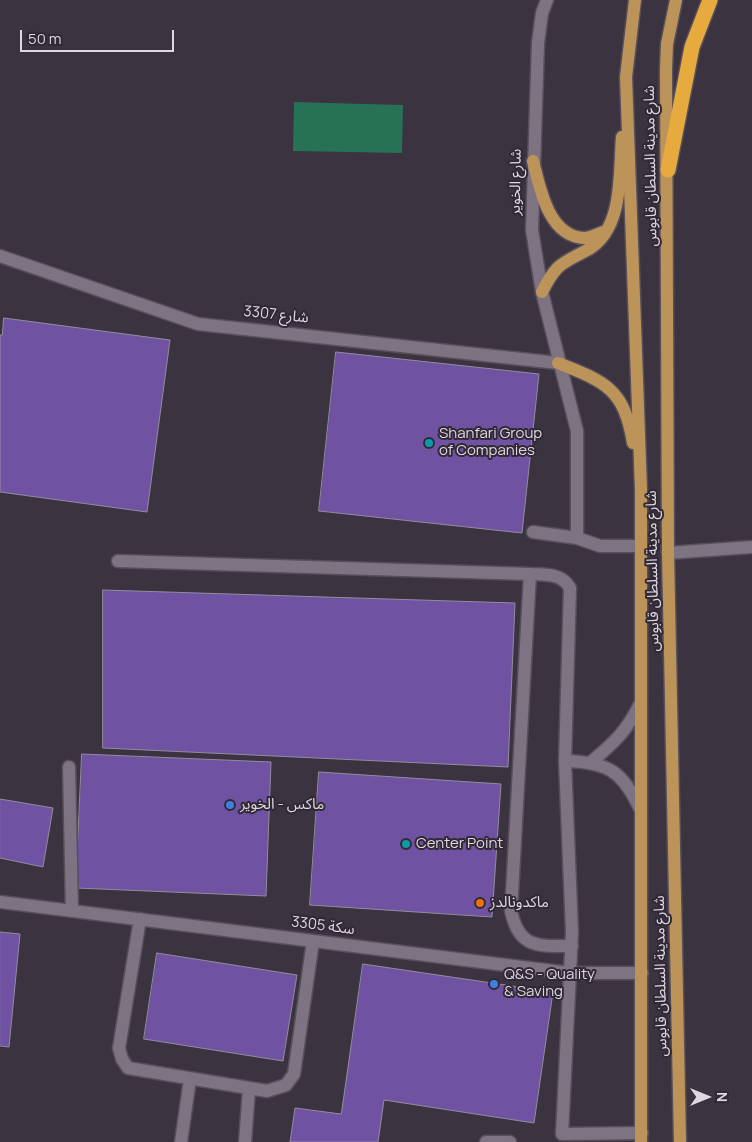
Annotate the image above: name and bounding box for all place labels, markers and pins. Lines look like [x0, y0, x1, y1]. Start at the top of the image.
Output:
place label: Shanfari Group of Companies [439, 425, 542, 460]
marker: Shanfari Group of Companies [423, 437, 435, 449]
place label: ماكس - الخوير [240, 796, 324, 814]
marker: ماكس - الخوير [224, 799, 236, 811]
place label: Center Point [416, 835, 503, 853]
marker: Center Point [400, 838, 412, 850]
place label: ماكدونالدز [490, 894, 549, 912]
marker: ماكدونالدز [474, 897, 486, 909]
place label: Q&S - Quality & Saving [504, 966, 595, 1001]
marker: Q&S - Quality & Saving [488, 978, 500, 990]

